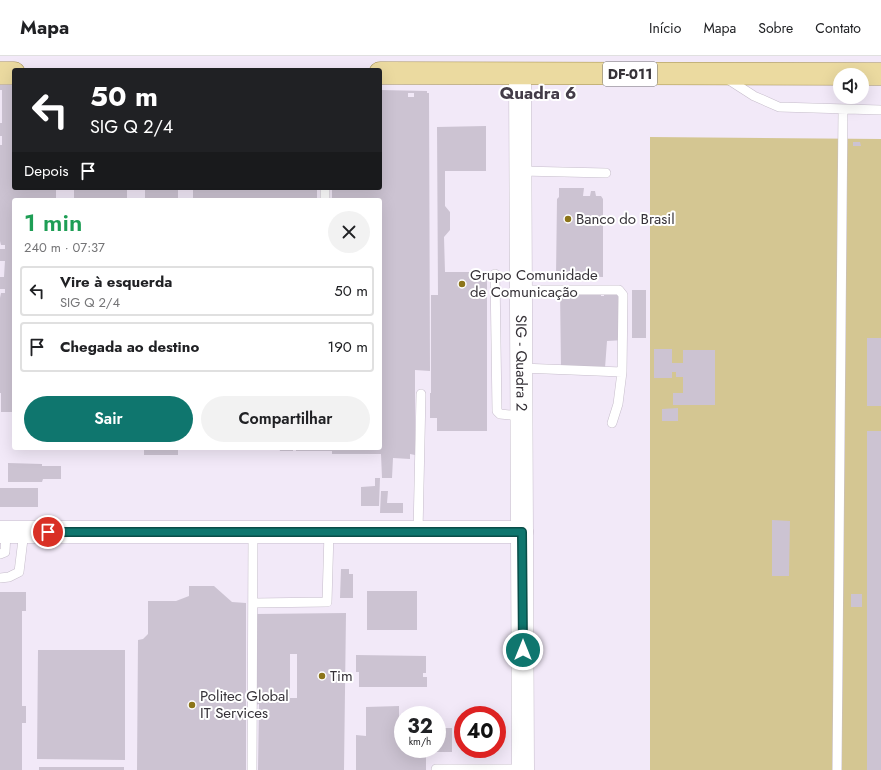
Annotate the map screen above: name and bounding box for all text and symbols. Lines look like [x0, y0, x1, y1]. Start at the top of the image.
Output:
text: Mapa [20, 14, 69, 41]
text: Início [649, 18, 681, 38]
text: Mapa [703, 18, 736, 38]
text: Sobre [758, 18, 793, 38]
text: Contato [815, 18, 861, 38]
road number: DF-011 [603, 62, 657, 86]
map controls [833, 68, 869, 104]
button: sound [833, 68, 869, 104]
text: 50 m [90, 76, 158, 117]
district label: Quadra 6 [500, 81, 576, 105]
icon: left [24, 84, 76, 136]
text: SIG Q 2/4 [90, 114, 173, 140]
text: Depois [24, 160, 69, 182]
icon: arrive [77, 160, 99, 182]
text: 1 min [24, 205, 82, 240]
place label: Banco do Brasil [576, 208, 675, 230]
button: close [328, 211, 370, 253]
marker: Banco do Brasil [563, 214, 573, 224]
text: 240 m · 07:37 [24, 238, 105, 257]
place label: Grupo Comunidade de Comunicação [470, 264, 598, 303]
text: Vire à esquerda [60, 271, 172, 293]
marker: Grupo Comunidade de Comunicação [457, 279, 467, 289]
icon: left [26, 280, 48, 302]
text: 50 m [334, 280, 368, 302]
text: SIG Q 2/4 [60, 293, 120, 312]
street label: SIG - Quadra 2 [510, 315, 532, 411]
icon: arrive [26, 336, 48, 358]
text: Chegada ao destino [60, 336, 199, 358]
text: 190 m [327, 336, 368, 358]
button: Sair [24, 396, 193, 442]
button: Compartilhar [201, 396, 370, 442]
pin [31, 515, 65, 549]
icon: arrive [37, 521, 59, 543]
position arrow [502, 629, 544, 671]
place label: Tim [330, 665, 353, 687]
marker: Tim [317, 671, 327, 681]
place label: Politec Global IT Services [200, 685, 289, 724]
marker: Politec Global IT Services [187, 700, 197, 710]
speed limit sign: 40 [454, 706, 506, 758]
text: 32 [407, 712, 433, 741]
text: km/h [409, 734, 431, 749]

